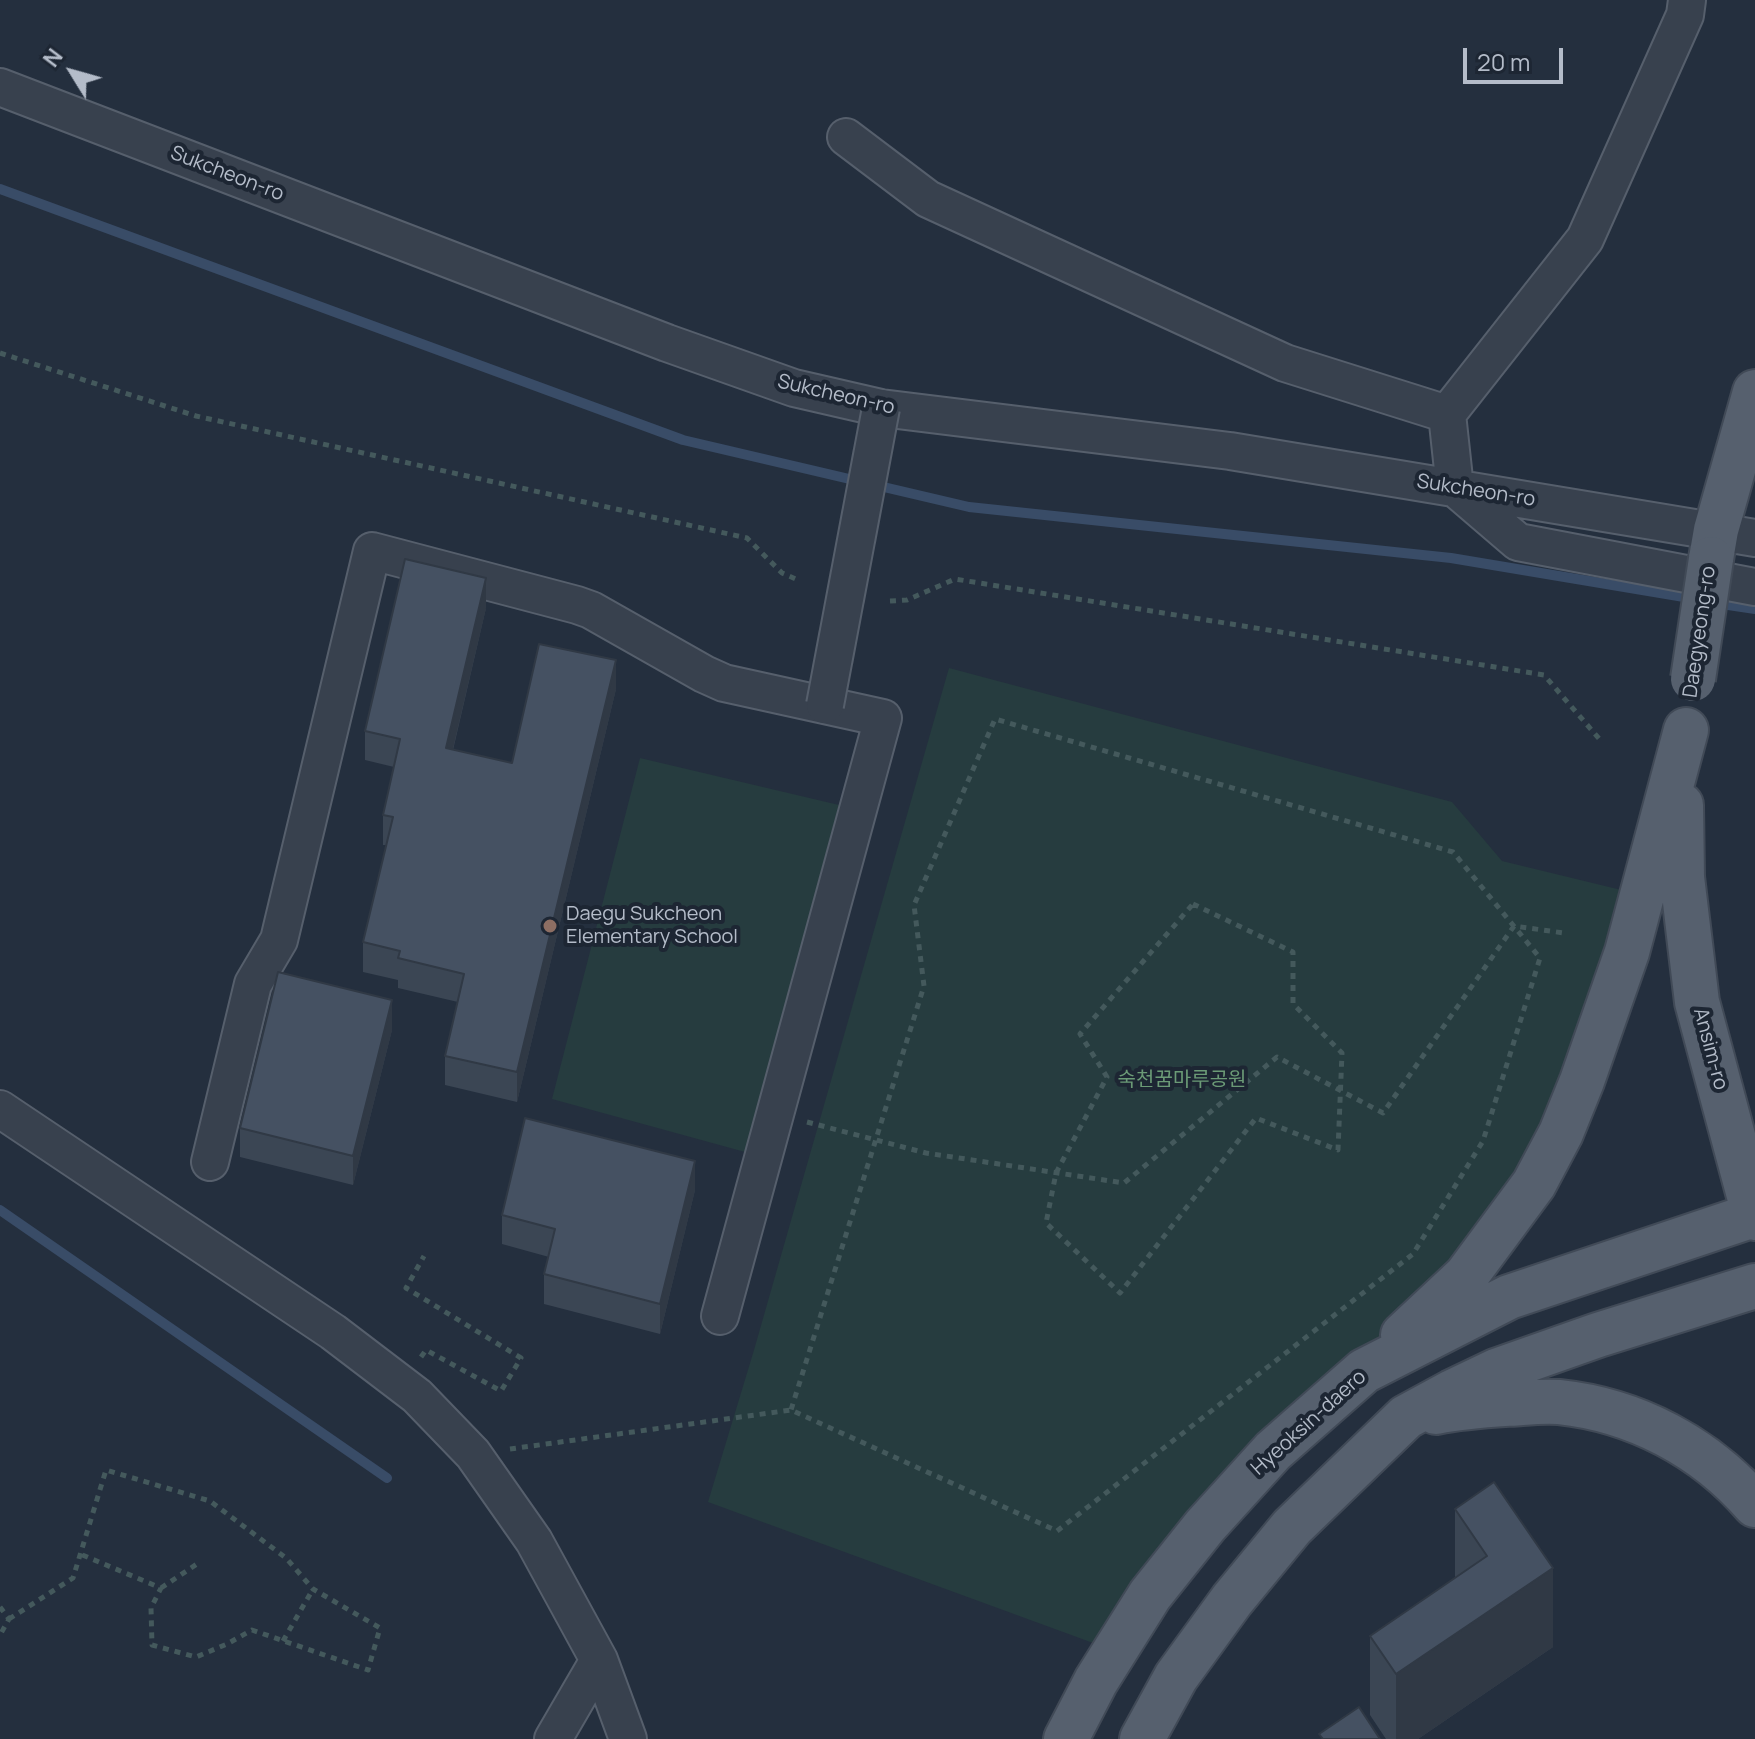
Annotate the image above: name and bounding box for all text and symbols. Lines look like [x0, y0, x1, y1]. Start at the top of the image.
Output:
north arrow [32, 32, 112, 112]
scale bar [1467, 32, 1567, 82]
text: N [36, 42, 70, 73]
text: 20 m [1477, 45, 1530, 78]
street label: Sukcheon-ro [167, 141, 287, 207]
street label: Sukcheon-ro [775, 370, 897, 420]
street label: Sukcheon-ro [1415, 470, 1537, 512]
street label: Daegyeong-ro [1679, 565, 1721, 699]
place label: Daegu Sukcheon Elementary School [566, 902, 738, 949]
marker: Daegu Sukcheon Elementary School [541, 917, 559, 935]
street label: Ansim-ro [1688, 1005, 1732, 1093]
park label: 숙천꿈마루공원 [1118, 1068, 1246, 1092]
street label: Hyeoksin-daero [1247, 1365, 1371, 1481]

